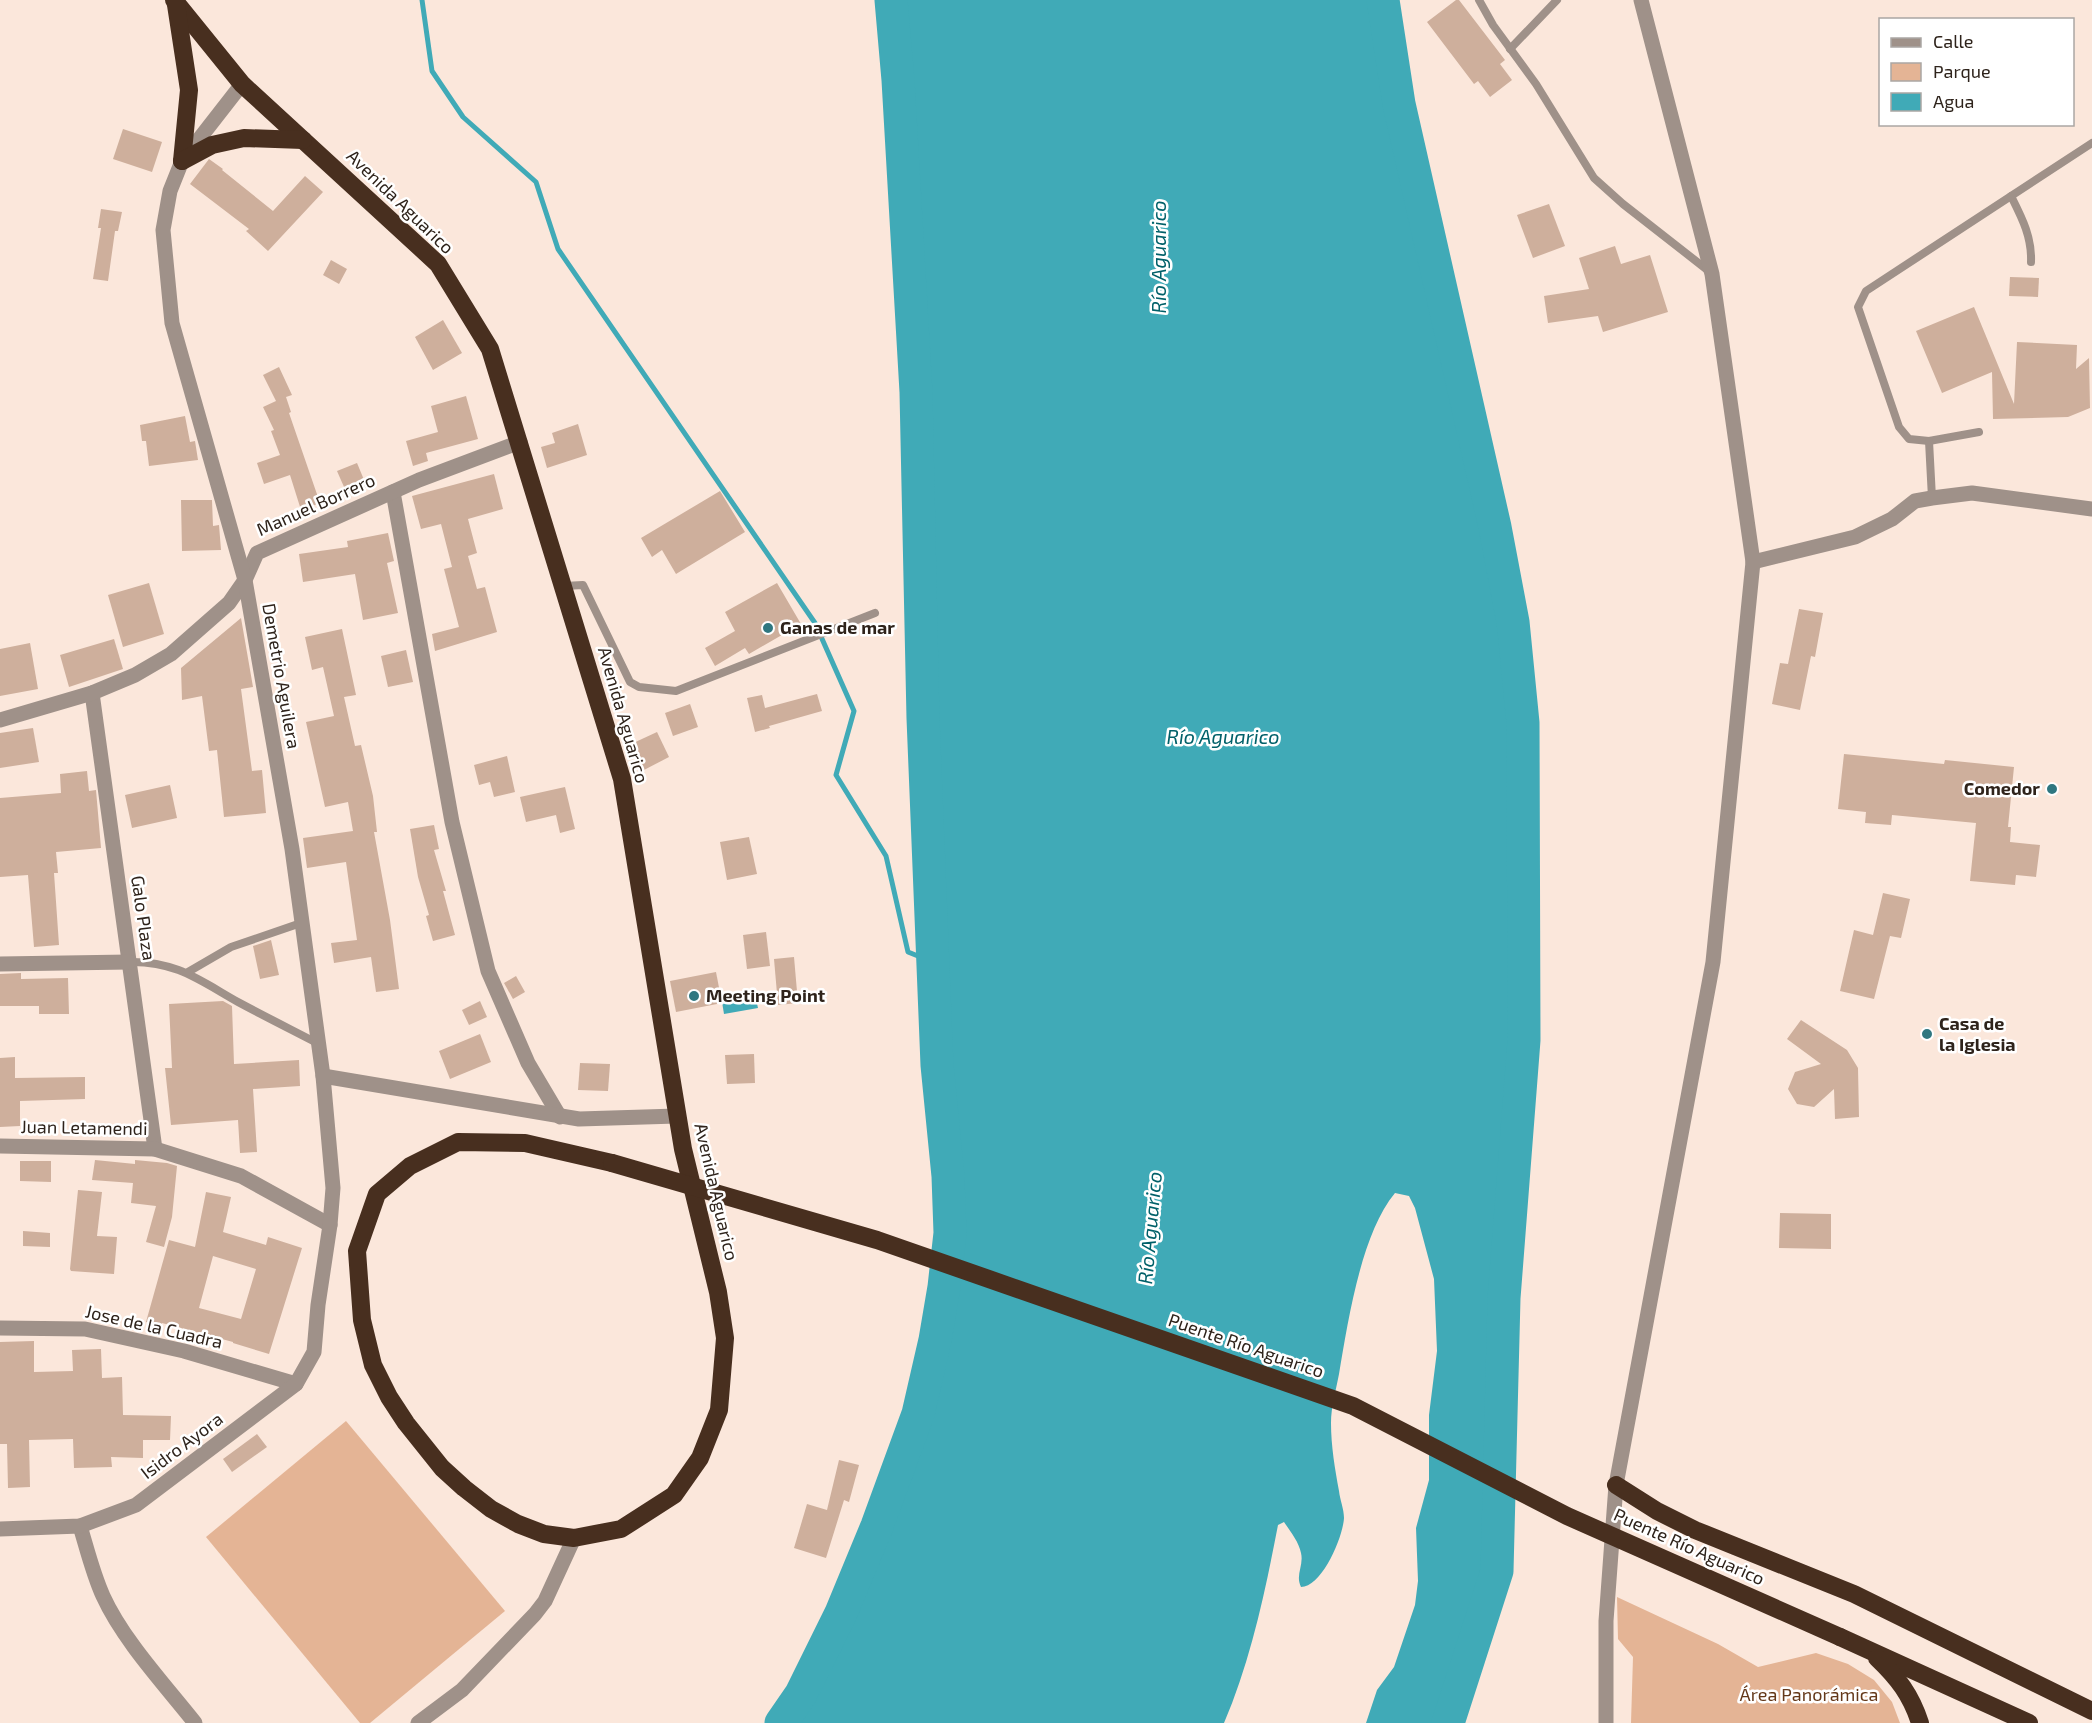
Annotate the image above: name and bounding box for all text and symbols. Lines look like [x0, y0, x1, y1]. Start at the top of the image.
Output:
legend [1879, 18, 2074, 126]
text: Calle [1933, 30, 1974, 52]
text: Parque [1933, 60, 1991, 82]
text: Agua [1933, 90, 1974, 112]
street label: Avenida Aguarico [342, 145, 459, 258]
water label: Río Aguarico [1146, 201, 1170, 313]
street label: Manuel Borrero [253, 468, 378, 540]
street label: Demetrio Aguilera [258, 601, 306, 750]
place label: Ganas de mar [780, 616, 895, 638]
marker: Ganas de mar [761, 621, 775, 635]
street label: Avenida Aguarico [594, 644, 654, 785]
water label: Río Aguarico [1167, 724, 1279, 748]
place label: Comedor [1964, 777, 2040, 799]
marker: Comedor [2045, 782, 2059, 796]
street label: Galo Plaza [127, 874, 161, 962]
place label: Meeting Point [706, 984, 826, 1006]
marker: Meeting Point [687, 989, 701, 1003]
place label: Casa de la Iglesia [1939, 1012, 2016, 1055]
marker: Casa de la Iglesia [1920, 1027, 1934, 1041]
street label: Juan Letamendi [20, 1115, 148, 1139]
street label: Avenida Aguarico [690, 1121, 744, 1263]
water label: Río Aguarico [1132, 1171, 1166, 1285]
street label: Jose de la Cuadra [83, 1300, 225, 1353]
street label: Puente Río Aguarico [1166, 1308, 1327, 1382]
street label: Isidro Ayora [136, 1407, 227, 1483]
street label: Puente Río Aguarico [1611, 1503, 1768, 1589]
park label: Área Panorámica [1740, 1683, 1878, 1705]

